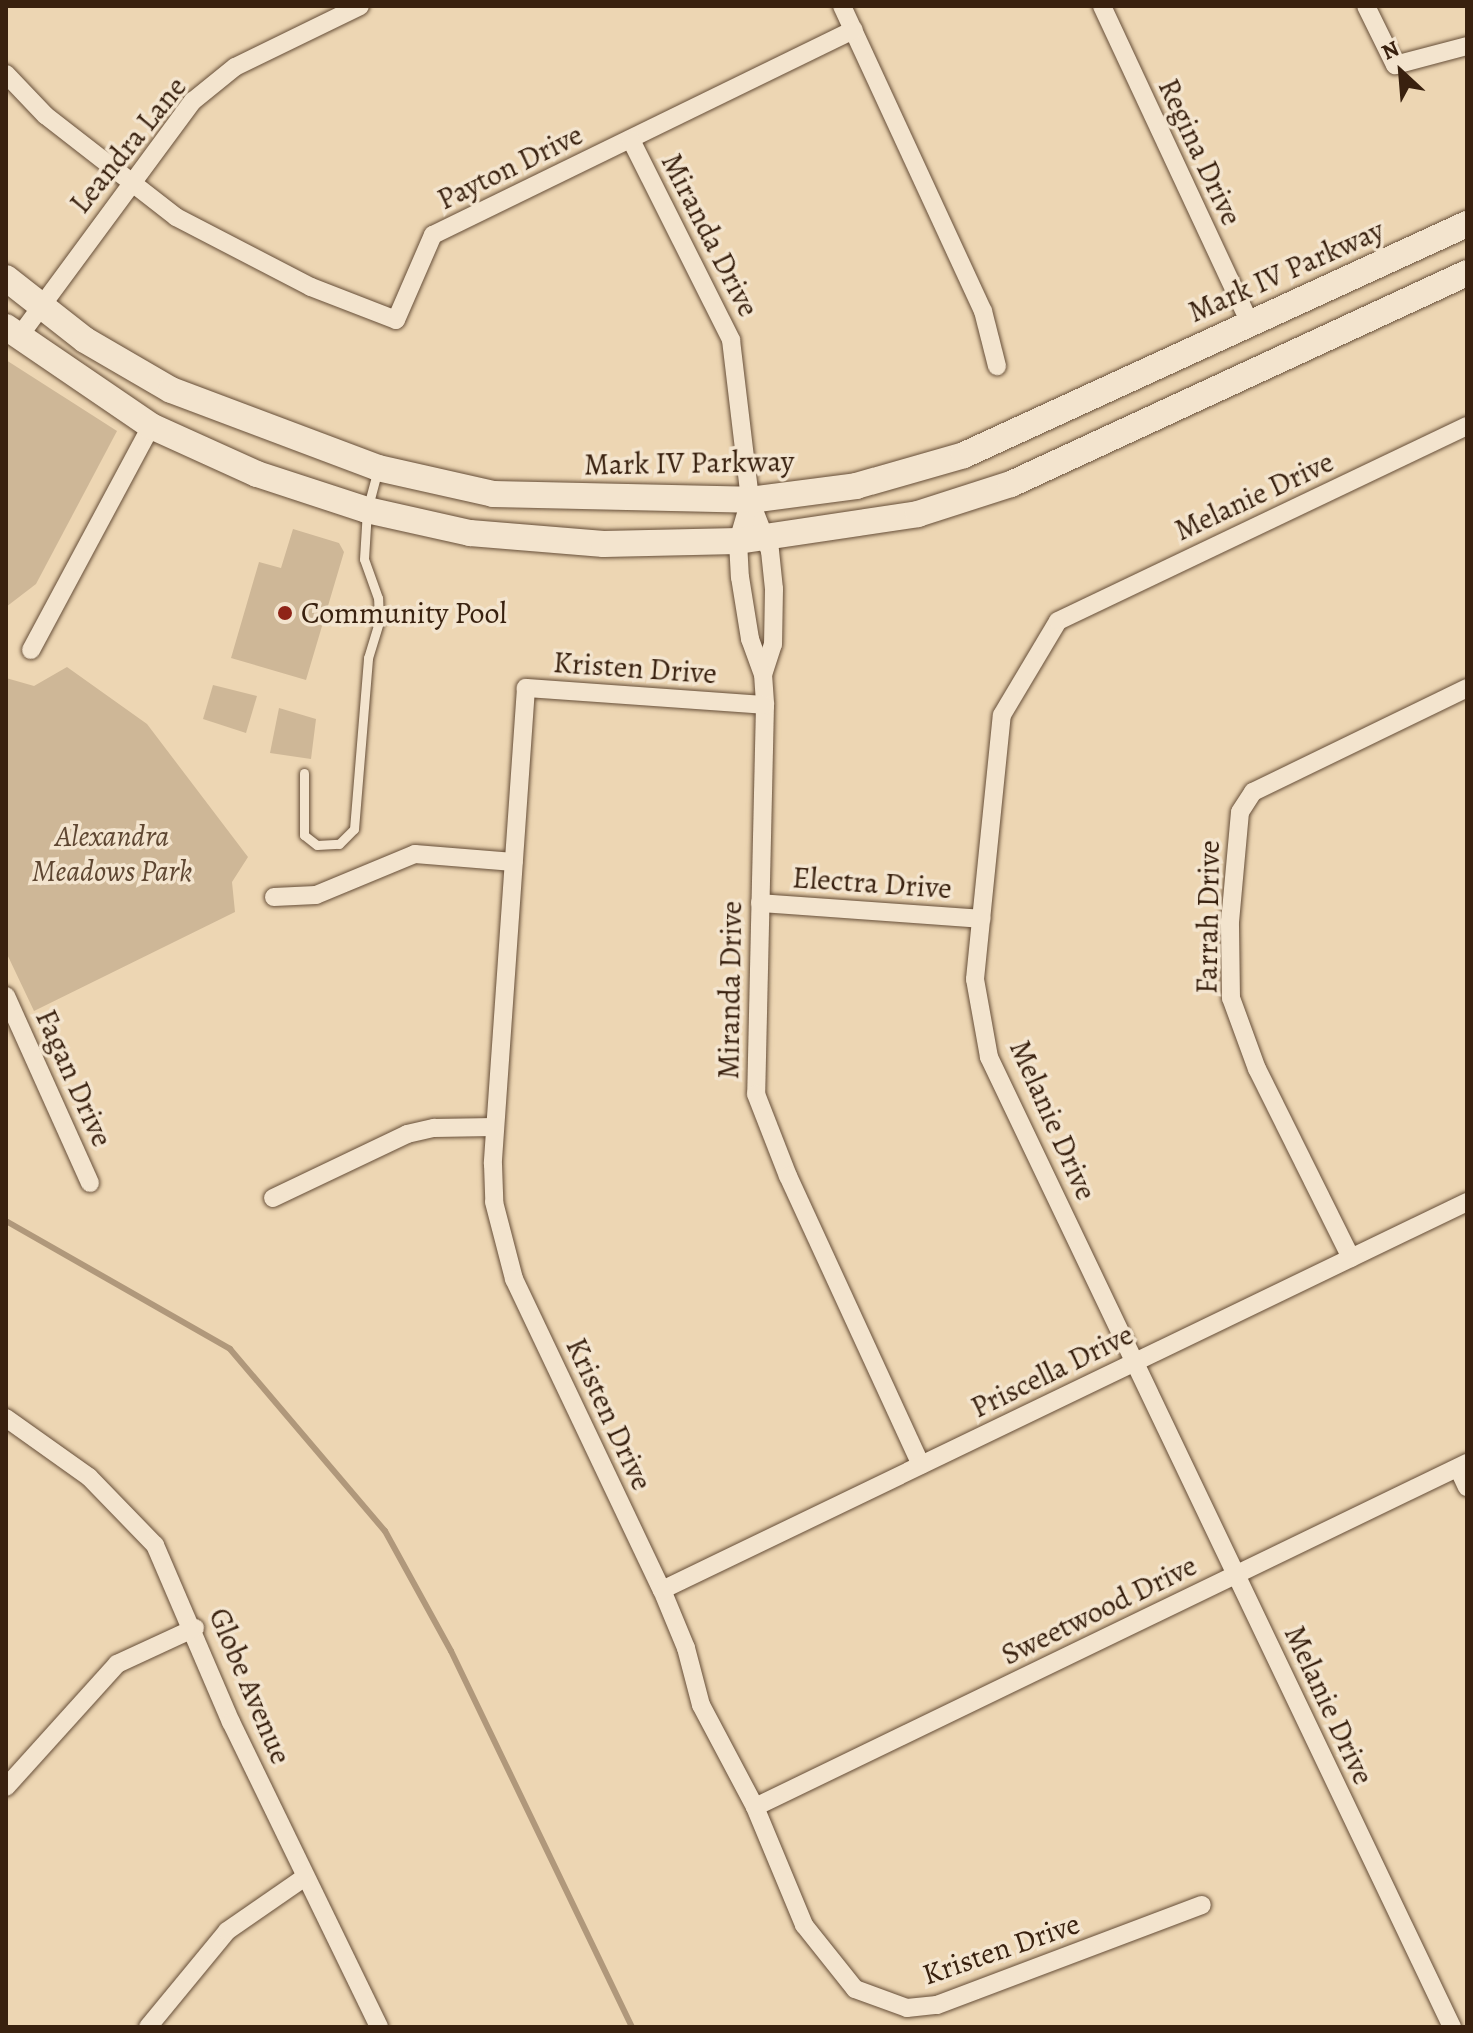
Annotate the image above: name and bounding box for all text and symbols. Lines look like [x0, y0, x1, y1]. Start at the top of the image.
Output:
north arrow [1361, 32, 1441, 112]
text: N [1377, 33, 1404, 67]
street label: Leandra Lane [62, 69, 194, 221]
street label: Regina Drive [1150, 73, 1250, 231]
street label: Payton Drive [431, 116, 589, 218]
street label: Miranda Drive [653, 147, 767, 323]
street label: Mark IV Parkway [1183, 212, 1389, 330]
street label: Mark IV Parkway [584, 443, 794, 483]
street label: Melanie Drive [1169, 444, 1339, 548]
place label: Community Pool [301, 595, 507, 631]
marker: Community Pool [276, 604, 294, 622]
street label: Kristen Drive [552, 644, 718, 692]
park label: Alexandra Meadows Park [32, 818, 192, 888]
street label: Farrah Drive [1189, 840, 1227, 994]
street label: Electra Drive [791, 859, 953, 907]
street label: Miranda Drive [710, 900, 750, 1080]
street label: Fagan Drive [28, 1004, 120, 1152]
street label: Melanie Drive [1002, 1034, 1104, 1206]
street label: Priscella Drive [965, 1316, 1139, 1426]
street label: Kristen Drive [558, 1332, 660, 1496]
street label: Sweetwood Drive [996, 1547, 1202, 1673]
street label: Globe Avenue [201, 1603, 299, 1769]
street label: Melanie Drive [1277, 1620, 1381, 1790]
street label: Kristen Drive [918, 1905, 1084, 1993]

